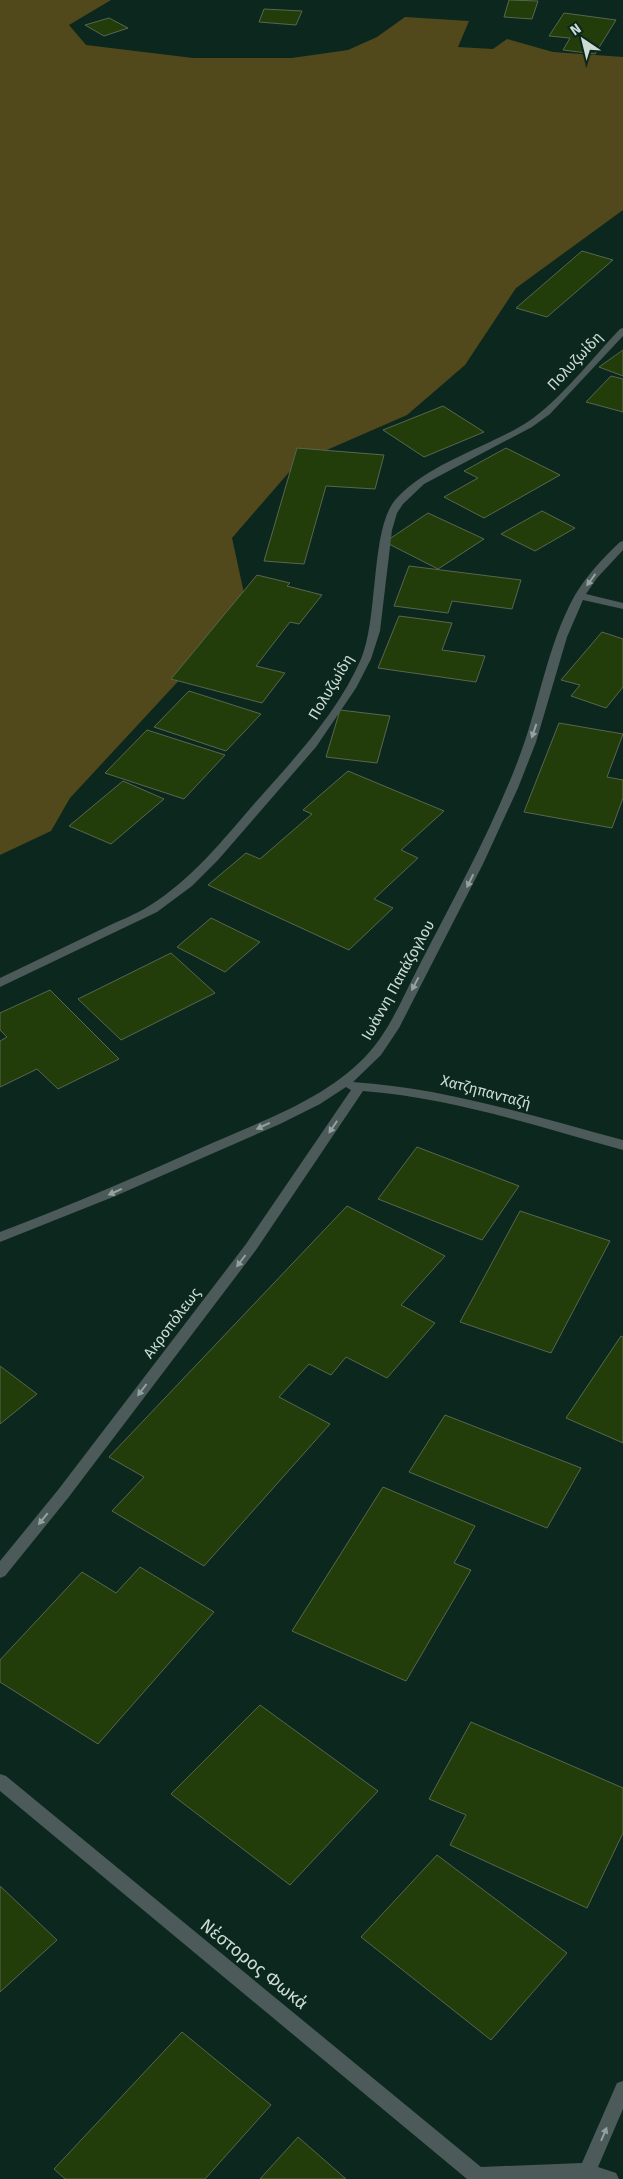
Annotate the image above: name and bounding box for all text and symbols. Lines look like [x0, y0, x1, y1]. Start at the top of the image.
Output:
north arrow [558, 15, 608, 65]
text: N [567, 20, 585, 39]
street label: Πολυζωίδη [543, 328, 607, 394]
one-way arrow [586, 573, 596, 587]
street label: Πολυζωίδη [304, 651, 358, 723]
one-way arrow [530, 724, 538, 739]
one-way arrow [466, 873, 475, 888]
street label: Ιωάννη Παπάζογλου [358, 917, 438, 1043]
one-way arrow [411, 977, 419, 991]
street label: Χατζηπανταζή [439, 1071, 533, 1113]
one-way arrow [328, 1120, 338, 1134]
one-way arrow [256, 1122, 270, 1130]
one-way arrow [108, 1188, 122, 1196]
one-way arrow [235, 1254, 246, 1267]
street label: Ακροπόλεως [140, 1284, 204, 1362]
one-way arrow [137, 1383, 147, 1397]
one-way arrow [38, 1512, 49, 1525]
street label: Νέστορος Φωκά [196, 1914, 312, 2014]
one-way arrow [600, 2127, 608, 2141]

